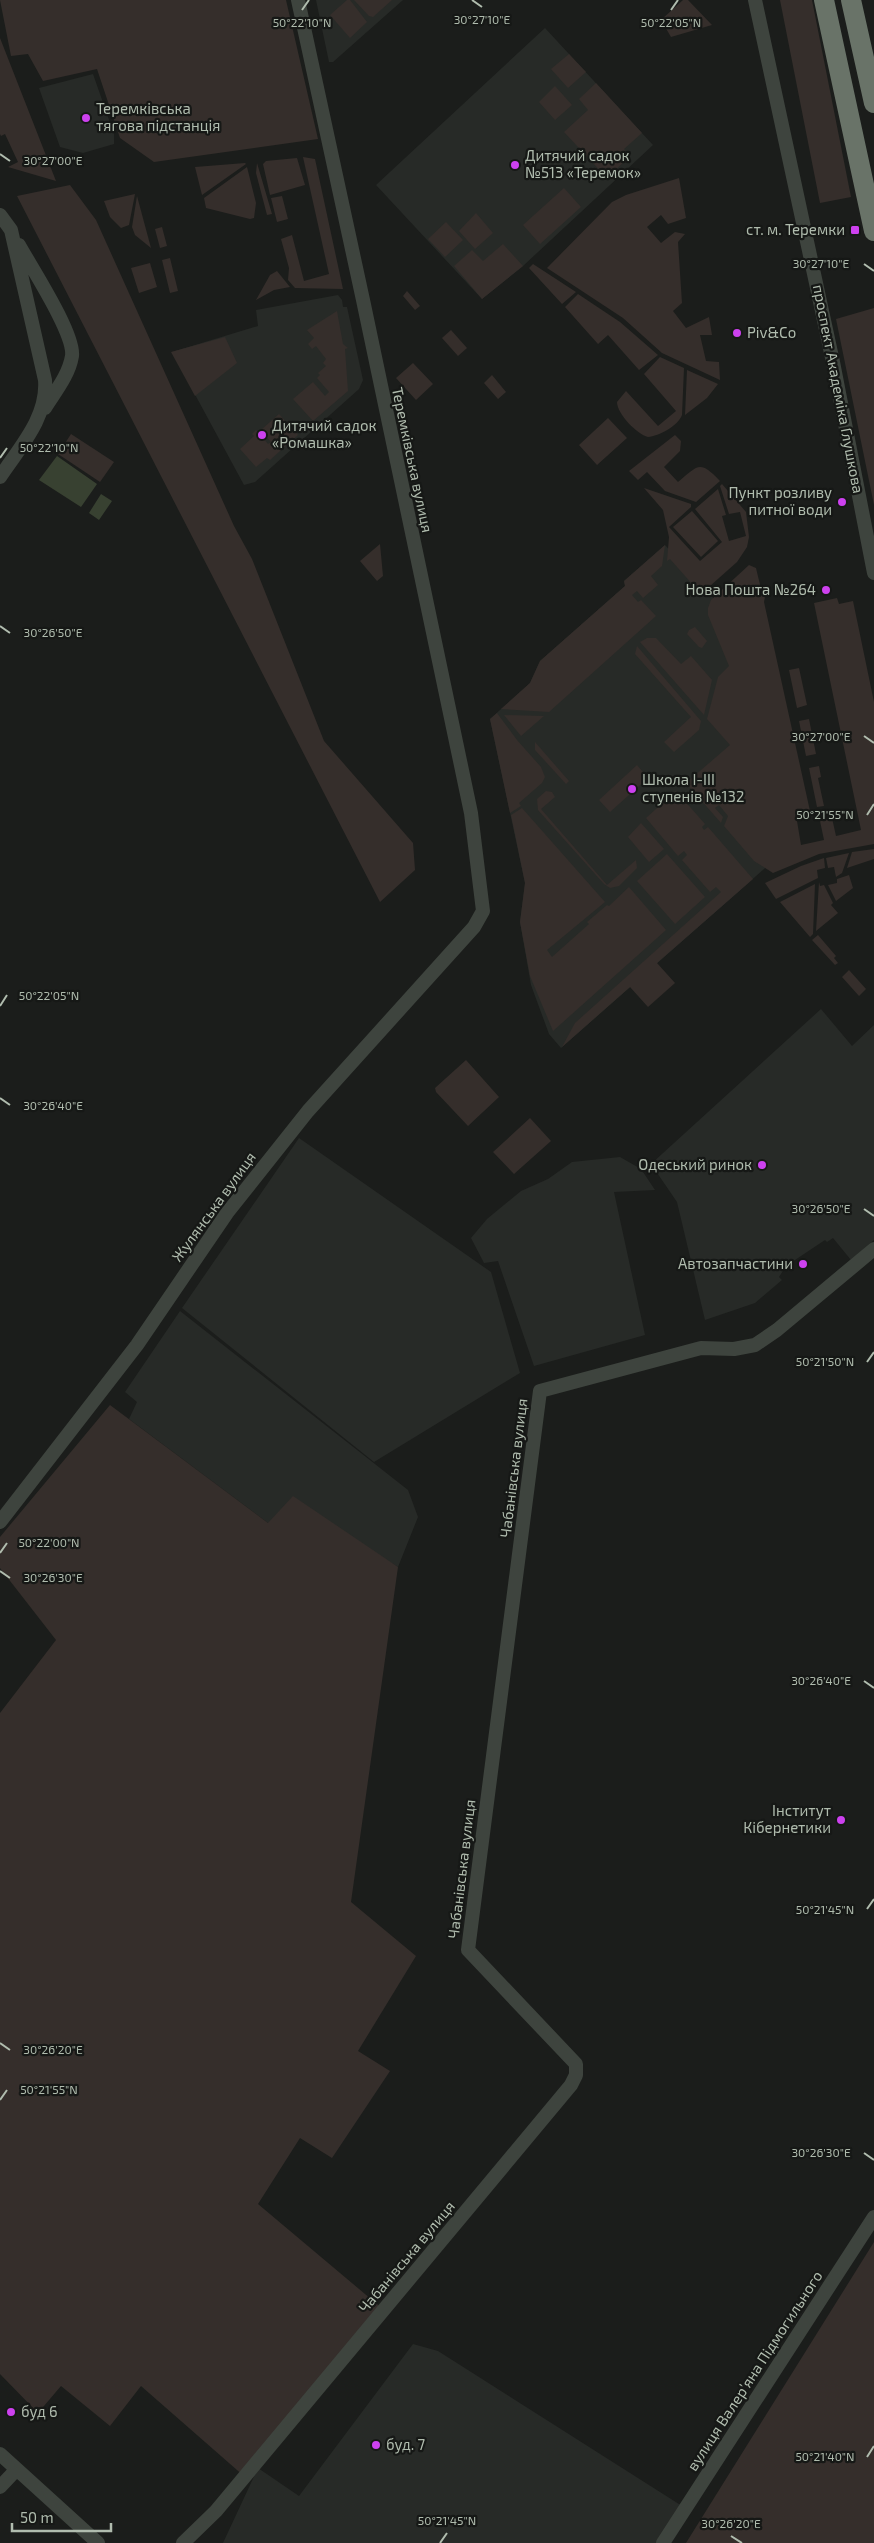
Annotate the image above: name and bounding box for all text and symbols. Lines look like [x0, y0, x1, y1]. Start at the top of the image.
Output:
text: 30°27'10"E [454, 12, 511, 26]
text: 50°22'10"N [273, 15, 331, 29]
text: 50°22'05"N [641, 15, 701, 29]
place label: Теремківська тягова підстанція [96, 99, 221, 134]
marker: Теремківська тягова підстанція [80, 112, 92, 124]
place label: Дитячий садок №513 «Теремок» [525, 146, 641, 181]
text: 30°27'00"E [23, 153, 83, 167]
marker: Дитячий садок №513 «Теремок» [509, 159, 521, 171]
place label: ст. м. Теремки [746, 220, 845, 238]
marker: ст. м. Теремки [849, 224, 861, 236]
text: 30°27'10"E [793, 256, 850, 270]
street label: проспект Академіка Глушкова [809, 283, 868, 495]
place label: Piv&Co [747, 323, 796, 341]
marker: Piv&Co [731, 327, 743, 339]
street label: Теремківська вулиця [388, 385, 437, 534]
place label: Дитячий садок «Ромашка» [272, 416, 377, 451]
marker: Дитячий садок «Ромашка» [256, 429, 268, 441]
text: 50°22'10"N [20, 440, 78, 454]
place label: Пункт розливу питної води [728, 483, 832, 518]
marker: Пункт розливу питної води [836, 496, 848, 508]
place label: Нова Пошта №264 [686, 580, 816, 598]
marker: Нова Пошта №264 [820, 584, 832, 596]
text: 30°26'50"E [23, 625, 83, 639]
text: 30°27'00"E [791, 729, 851, 743]
place label: Школа І-ІІІ ступенів №132 [642, 770, 744, 806]
marker: Школа І-ІІІ ступенів №132 [626, 783, 638, 795]
text: 50°21'55"N [796, 807, 854, 821]
text: 50°22'05"N [19, 988, 79, 1002]
text: 30°26'40"E [23, 1098, 83, 1112]
street label: Жулянська вулиця [167, 1148, 260, 1265]
place label: Одеський ринок [638, 1155, 752, 1173]
marker: Одеський ринок [756, 1159, 768, 1171]
text: 30°26'50"E [791, 1201, 851, 1215]
place label: Автозапчастини [678, 1254, 793, 1272]
marker: Автозапчастини [797, 1258, 809, 1270]
text: 50°21'50"N [796, 1354, 854, 1368]
street label: Чабанівська вулиця [496, 1397, 531, 1539]
text: 50°22'00"N [18, 1535, 80, 1549]
text: 30°26'30"E [23, 1570, 83, 1584]
text: 30°26'40"E [791, 1673, 851, 1687]
street label: Чабанівська вулиця [444, 1798, 479, 1940]
place label: Інститут Кібернетики [743, 1801, 831, 1836]
marker: Інститут Кібернетики [835, 1814, 847, 1826]
text: 50°21'45"N [796, 1902, 854, 1916]
text: 30°26'20"E [23, 2042, 83, 2056]
text: 50°21'55"N [20, 2082, 78, 2096]
text: 30°26'30"E [791, 2145, 851, 2159]
street label: Чабанівська вулиця [354, 2197, 459, 2316]
street label: вулиця Валерʼяна Підмогильного [683, 2267, 826, 2474]
place label: буд 6 [21, 2402, 58, 2421]
marker: буд 6 [5, 2406, 17, 2418]
place label: буд. 7 [386, 2435, 425, 2454]
marker: буд. 7 [370, 2439, 382, 2451]
text: 50°21'40"N [795, 2449, 855, 2463]
scale bar [12, 2500, 111, 2532]
text: 50 m [20, 2508, 54, 2526]
text: 50°21'45"N [418, 2513, 476, 2527]
text: 30°26'20"E [701, 2516, 761, 2530]

